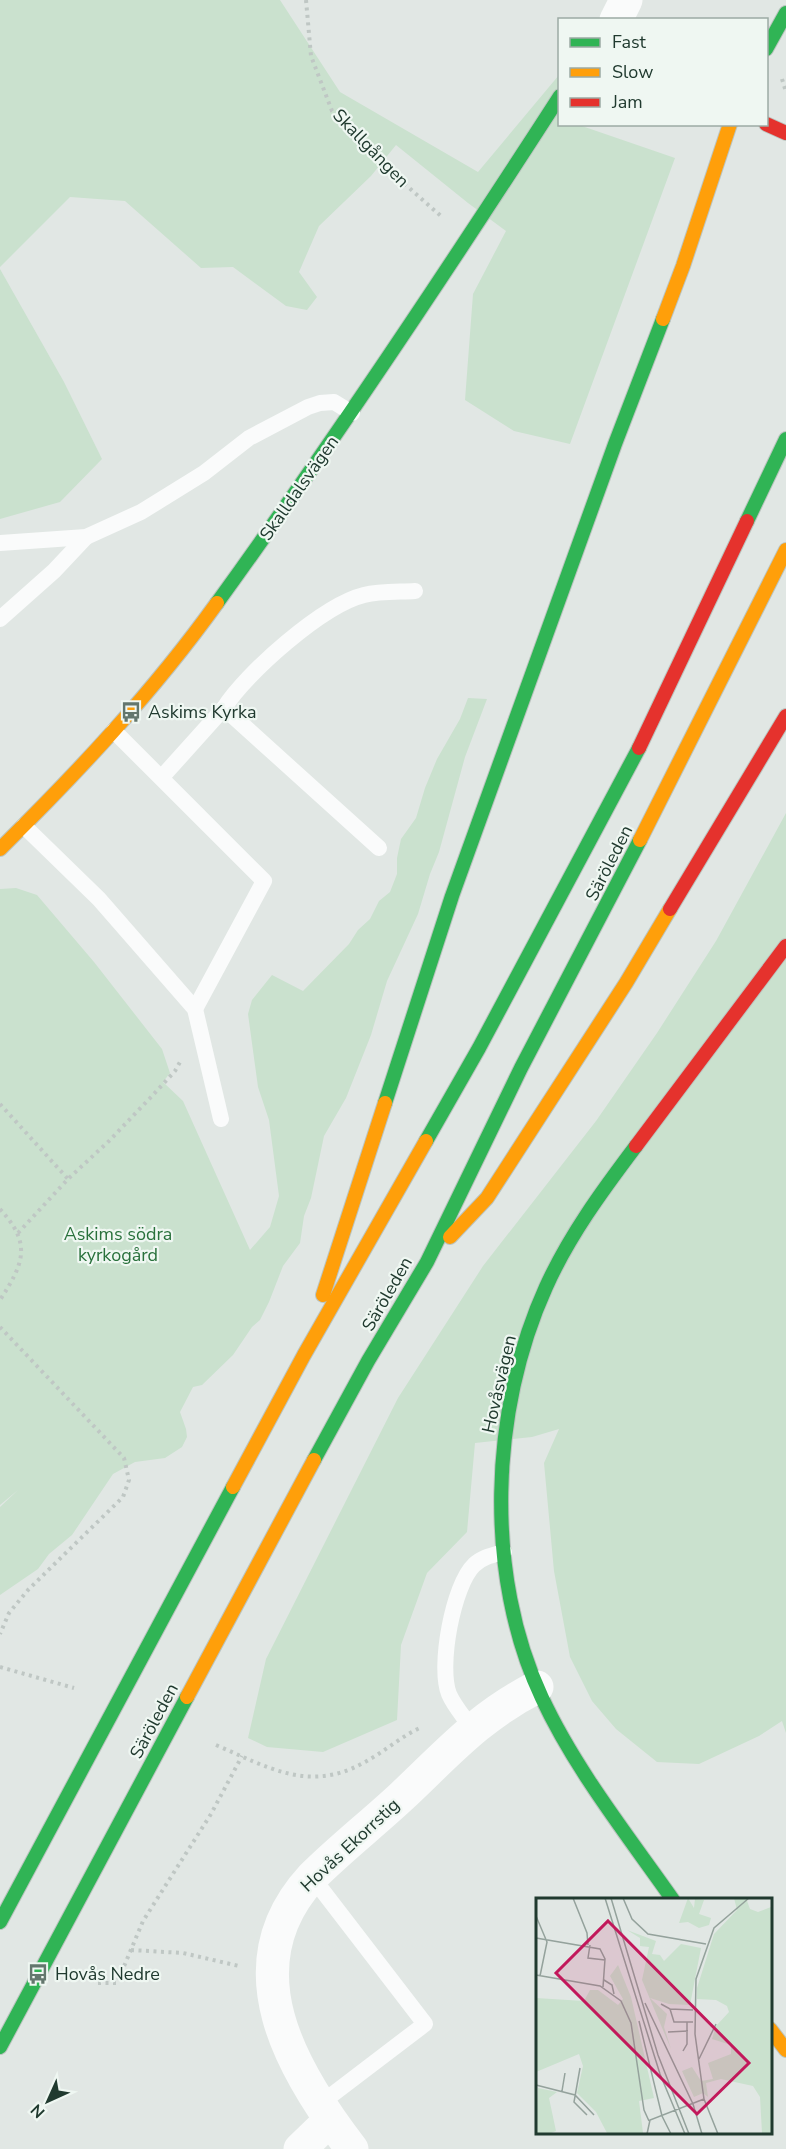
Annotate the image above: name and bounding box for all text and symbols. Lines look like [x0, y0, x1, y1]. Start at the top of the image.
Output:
legend [558, 18, 768, 126]
text: Fast [612, 30, 647, 54]
text: Slow [612, 60, 653, 84]
text: Jam [611, 90, 643, 114]
street label: Skallgången [327, 103, 415, 193]
street label: Skalldalsvägen [254, 431, 344, 545]
bus stop icon: Askims Kyrka [119, 700, 143, 724]
place label: Askims Kyrka [148, 700, 256, 724]
street label: Säröleden [580, 821, 638, 905]
park label: Askims södra kyrkogård [64, 1222, 172, 1267]
street label: Säröleden [356, 1252, 418, 1336]
street label: Hovåsvägen [476, 1333, 522, 1435]
street label: Säröleden [124, 1679, 184, 1763]
street label: Hovås Ekorrstig [295, 1793, 405, 1897]
inset map [536, 1898, 771, 2134]
bus stop icon: Hovås Nedre [26, 1962, 50, 1986]
place label: Hovås Nedre [55, 1962, 160, 1986]
north arrow [18, 2071, 78, 2131]
text: N [26, 2099, 50, 2123]

